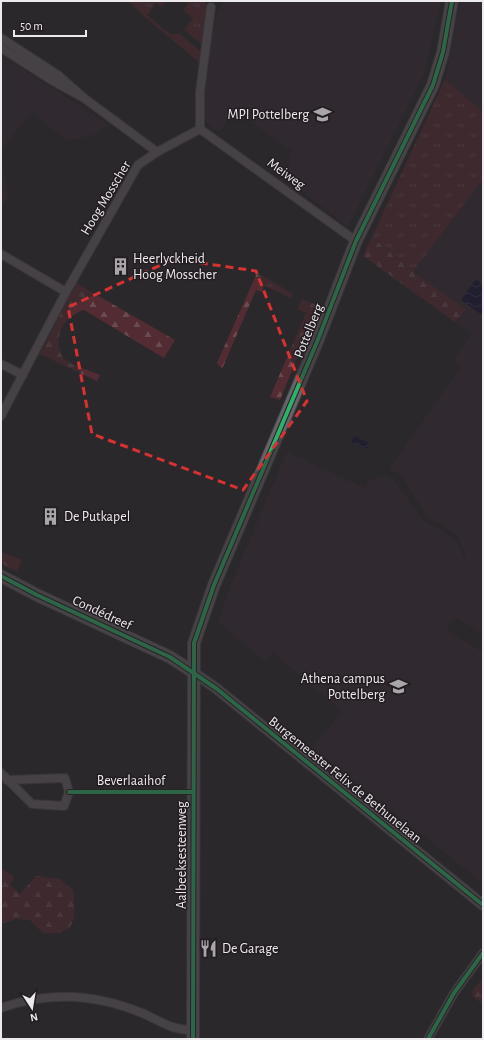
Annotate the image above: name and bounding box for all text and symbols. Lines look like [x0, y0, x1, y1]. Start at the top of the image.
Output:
scale bar [14, 12, 86, 38]
text: 50 m [20, 20, 43, 32]
school or university icon: MPI Pottelberg [312, 105, 332, 125]
place label: MPI Pottelberg [227, 108, 309, 122]
street label: Meiweg [265, 156, 308, 192]
street label: Hoog Mosscher [78, 158, 134, 238]
place label: Heerlyckheid Hoog Mosscher [133, 252, 217, 282]
building icon: Heerlyckheid Hoog Mosscher [110, 257, 130, 277]
street label: Pottelberg [292, 302, 326, 360]
building icon: De Putkapel [41, 507, 61, 527]
place label: De Putkapel [64, 510, 130, 524]
street label: Condédreef [70, 593, 134, 633]
place label: Athena campus Pottelberg [301, 672, 385, 702]
school or university icon: Athena campus Pottelberg [388, 677, 408, 697]
street label: Burgemeester Felix de Bethunelaan [266, 714, 424, 846]
street label: Beverlaaihof [97, 774, 166, 788]
street label: Aalbeeksesteenweg [175, 801, 189, 909]
restaurant icon: De Garage [199, 939, 219, 959]
place label: De Garage [222, 942, 279, 956]
north arrow [12, 988, 52, 1028]
text: N [29, 1011, 39, 1023]

